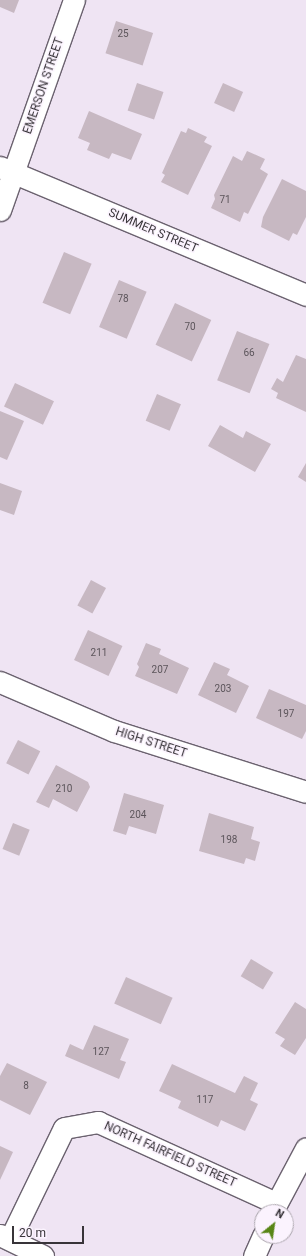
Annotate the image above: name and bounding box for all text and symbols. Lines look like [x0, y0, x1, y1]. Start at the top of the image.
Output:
house number: 25 [117, 28, 129, 40]
street label: EMERSON STREET [21, 36, 67, 136]
house number: 71 [219, 194, 231, 206]
street label: SUMMER STREET [106, 206, 200, 256]
house number: 78 [117, 293, 129, 305]
house number: 70 [184, 321, 196, 333]
house number: 66 [243, 347, 255, 359]
house number: 211 [91, 647, 107, 659]
house number: 207 [152, 664, 168, 676]
house number: 203 [215, 683, 231, 695]
house number: 197 [278, 708, 294, 720]
street label: HIGH STREET [114, 725, 188, 761]
house number: 210 [56, 783, 72, 795]
house number: 204 [130, 809, 146, 821]
house number: 198 [221, 834, 237, 846]
house number: 127 [93, 1046, 109, 1058]
house number: 8 [23, 1080, 29, 1092]
house number: 117 [197, 1094, 213, 1106]
street label: NORTH FAIRFIELD STREET [102, 1119, 238, 1191]
north arrow [254, 1204, 294, 1244]
text: N [273, 1206, 286, 1222]
scale bar [14, 1218, 86, 1244]
text: 20 m [19, 1226, 46, 1240]

